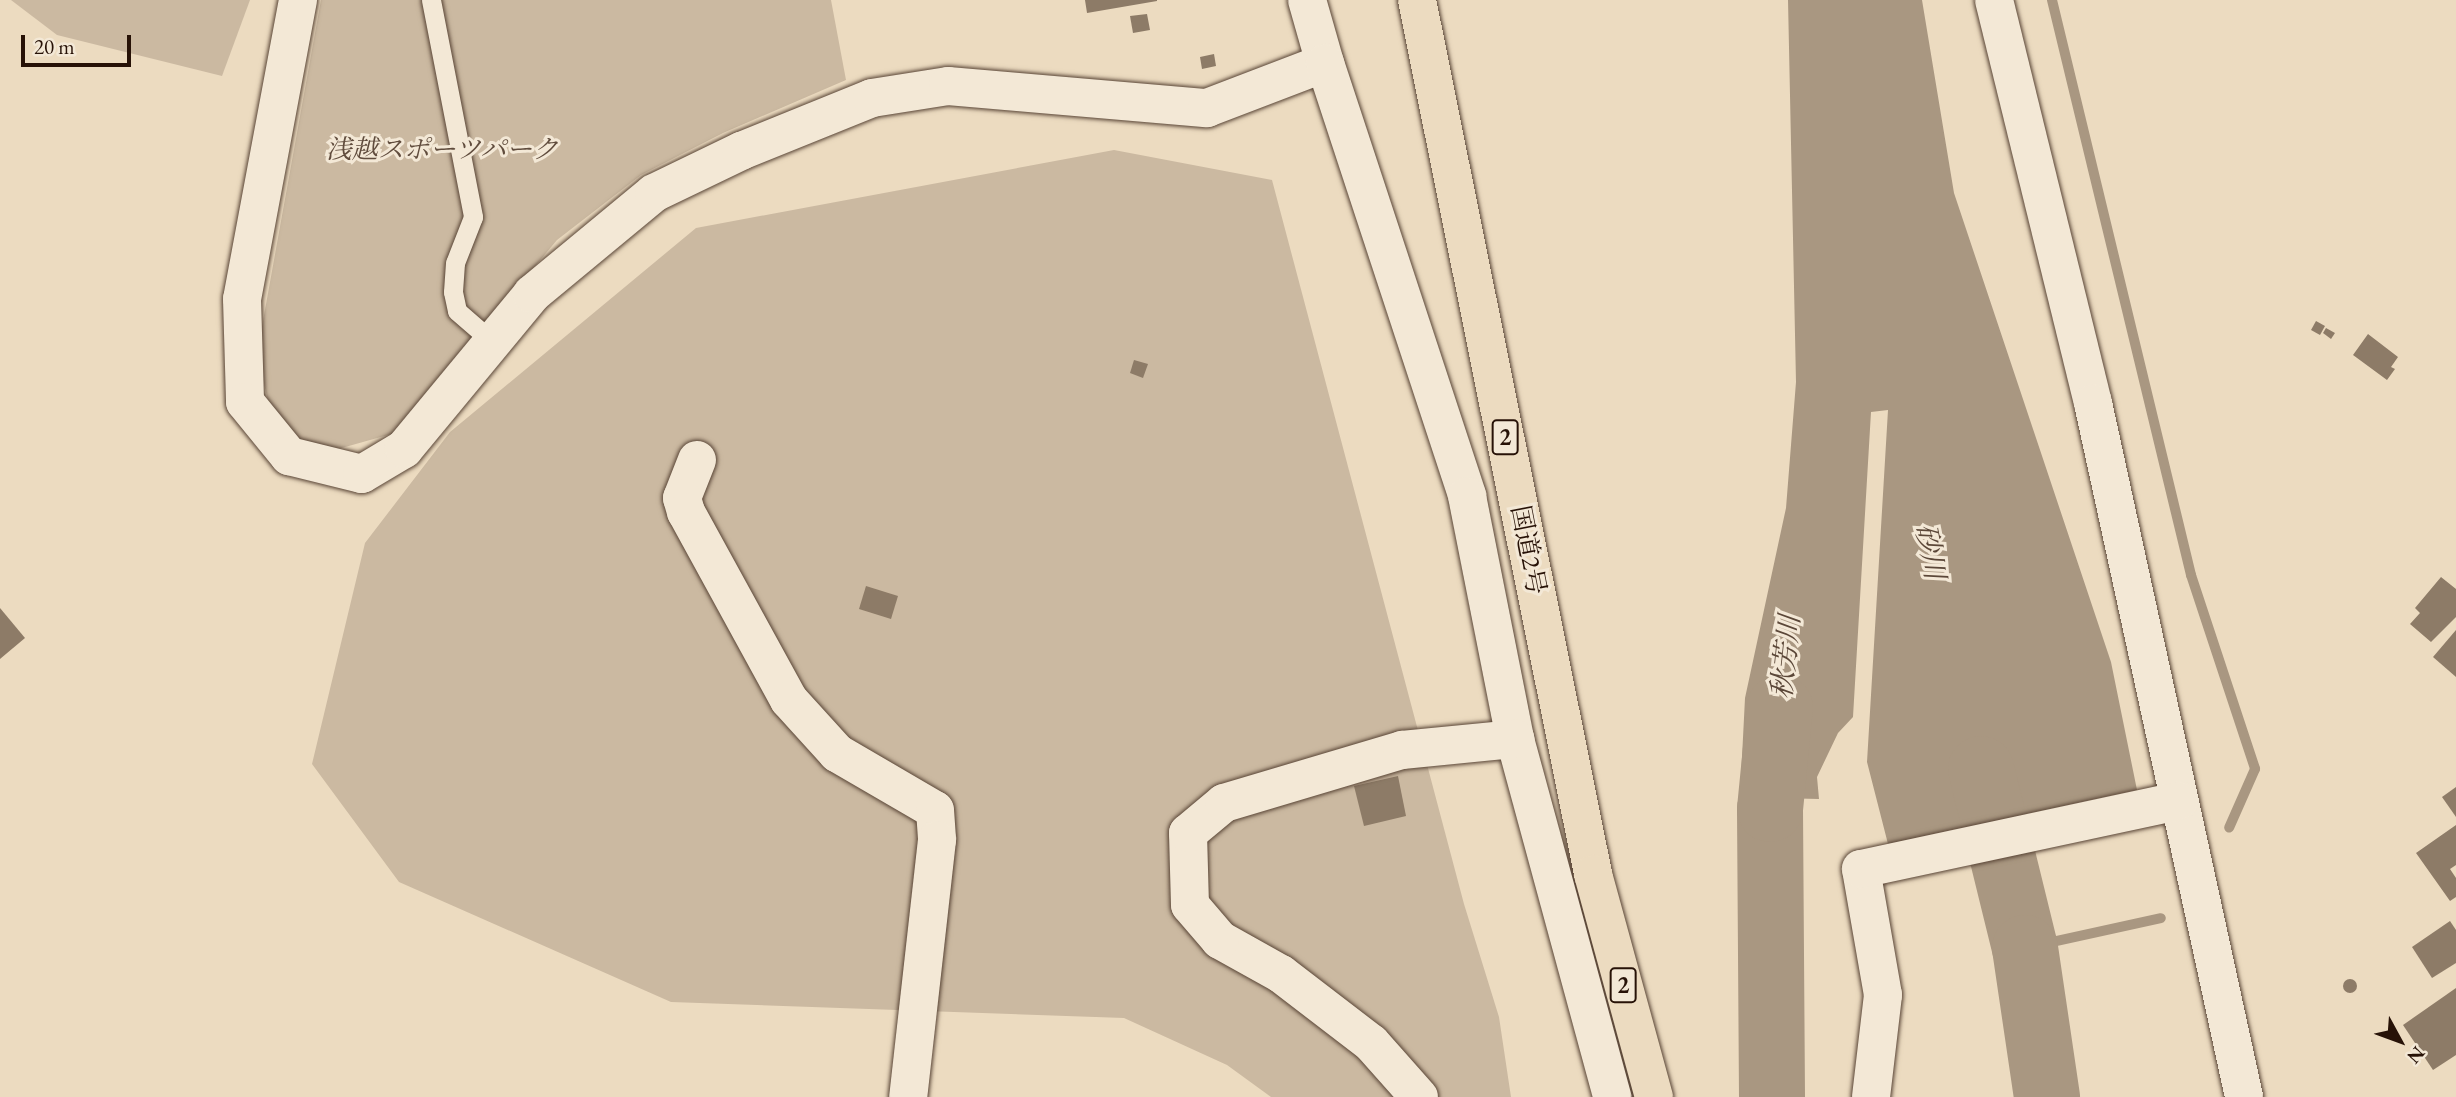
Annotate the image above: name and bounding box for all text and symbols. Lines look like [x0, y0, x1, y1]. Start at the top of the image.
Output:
scale bar [24, 21, 135, 65]
text: 20 m [34, 33, 75, 60]
park label: 浅越スポーツパーク [325, 134, 559, 166]
road number: 2 [1491, 416, 1519, 458]
street label: 国道2号 [1504, 503, 1552, 597]
water label: 砂川 [1909, 520, 1953, 582]
water label: 秋芳川 [1764, 613, 1806, 701]
road number: 2 [1609, 965, 1637, 1006]
north arrow [2365, 1006, 2435, 1076]
text: N [2402, 1041, 2431, 1069]

